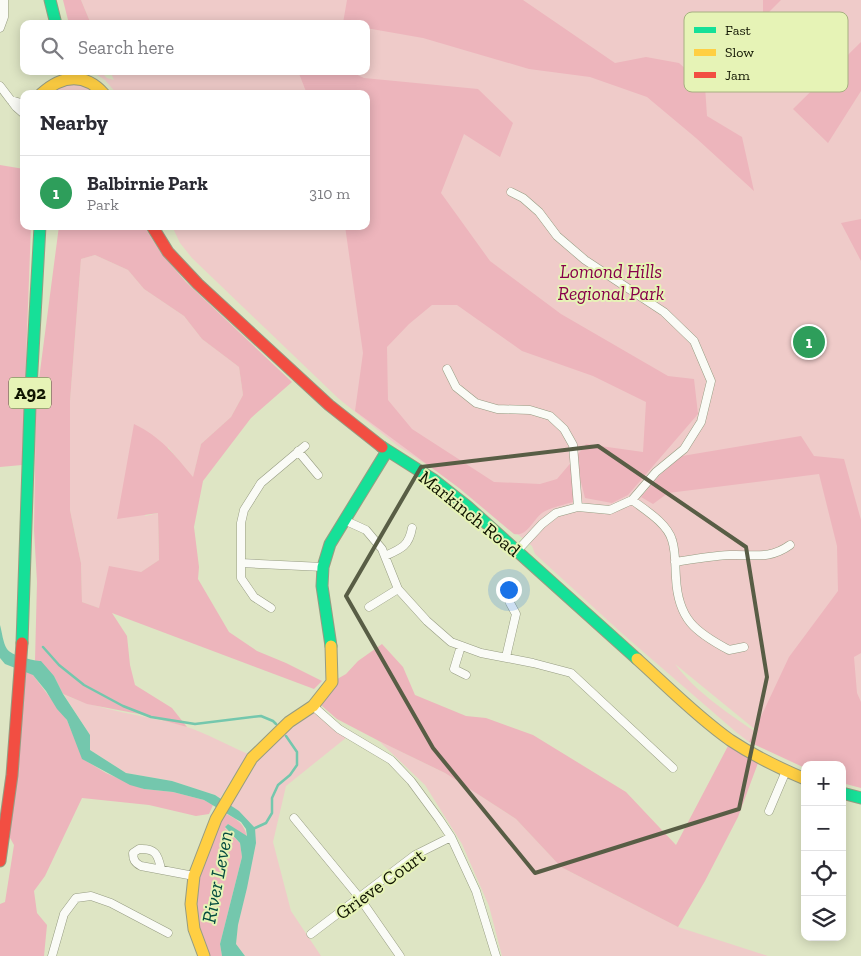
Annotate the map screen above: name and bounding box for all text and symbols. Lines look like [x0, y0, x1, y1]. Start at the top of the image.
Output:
legend [684, 12, 848, 92]
search box [20, 20, 370, 75]
text: Fast [725, 22, 752, 39]
icon: search [38, 34, 66, 62]
text: Search here [78, 36, 174, 59]
text: Slow [725, 44, 754, 61]
text: Jam [725, 67, 750, 84]
text: Nearby [40, 110, 108, 135]
text: Balbirnie Park [87, 172, 208, 195]
text: 1 [53, 184, 59, 203]
text: 310 m [309, 184, 350, 203]
text: Park [87, 195, 119, 214]
park label: Lomond Hills Regional Park [558, 260, 664, 305]
pin: 1 [793, 323, 825, 361]
road number: A92 [9, 378, 51, 408]
street label: Markinch Road [414, 465, 526, 562]
your location [496, 577, 522, 603]
map controls [801, 761, 846, 941]
button: + [801, 761, 846, 806]
button: − [801, 806, 846, 851]
water label: River Leven [196, 829, 238, 925]
street label: Grieve Court [331, 844, 430, 925]
button: locate [801, 851, 846, 896]
button: layers [801, 896, 846, 941]

